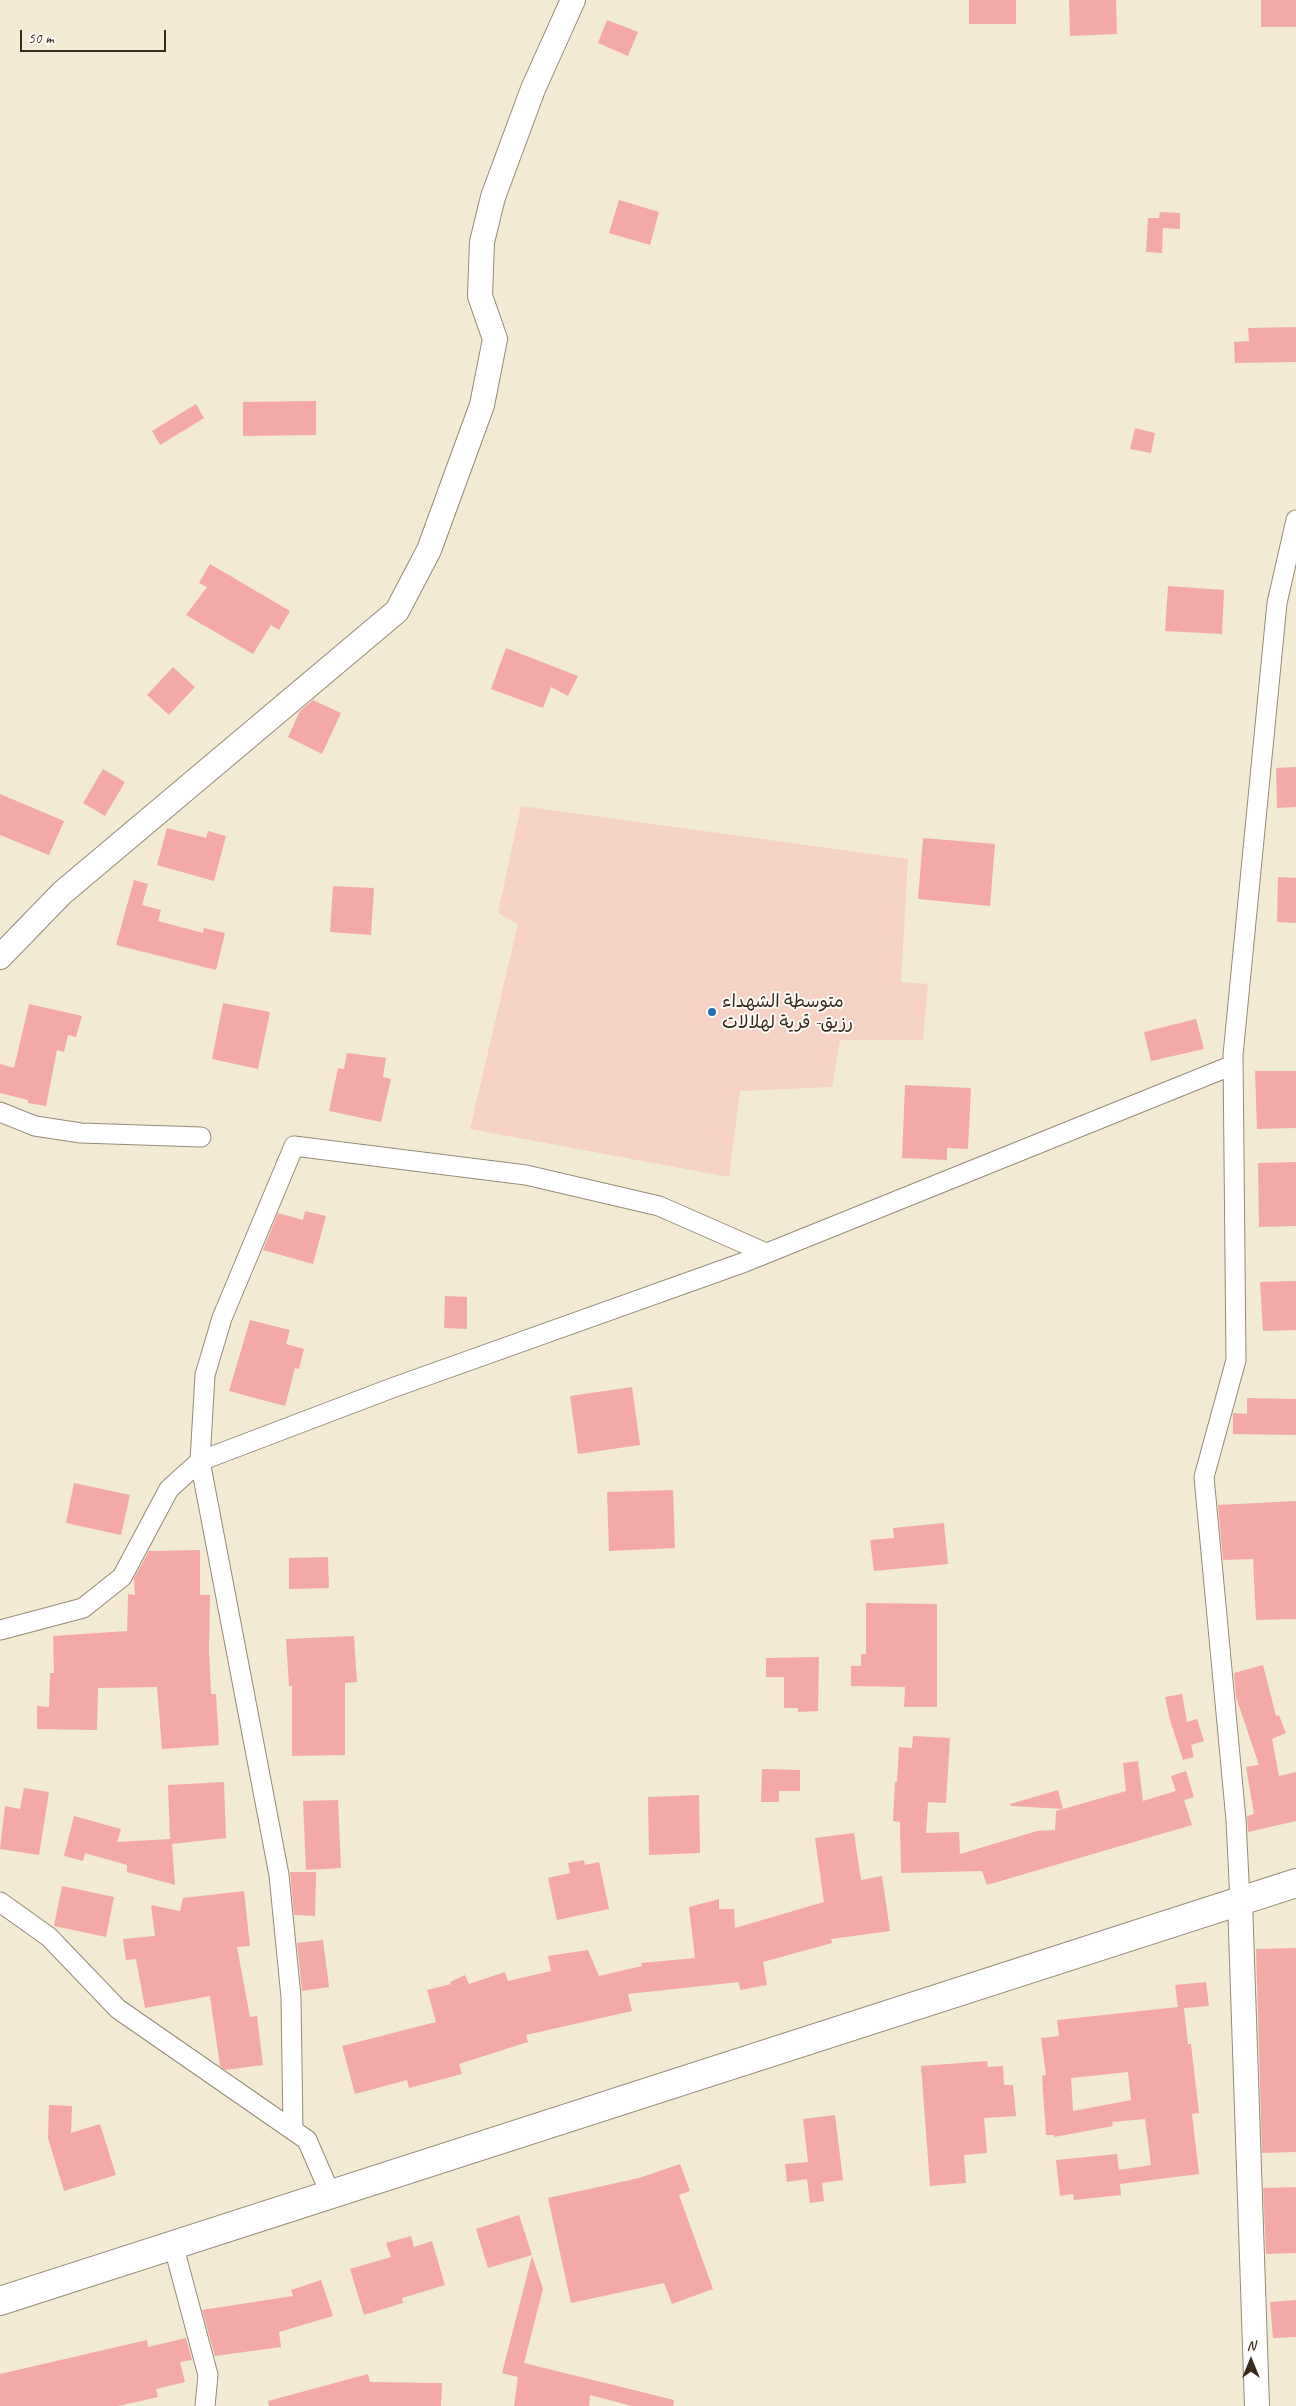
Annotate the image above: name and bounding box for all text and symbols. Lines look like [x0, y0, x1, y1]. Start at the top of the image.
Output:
scale bar [22, 20, 169, 52]
text: 50 m [28, 29, 54, 48]
place label: متوسطة الشهداء رزيق- قرية لهلالات [722, 991, 853, 1034]
marker: متوسطة الشهداء رزيق- قرية لهلالات [706, 1006, 718, 1018]
north arrow [1226, 2336, 1276, 2386]
text: N [1247, 2337, 1255, 2354]

